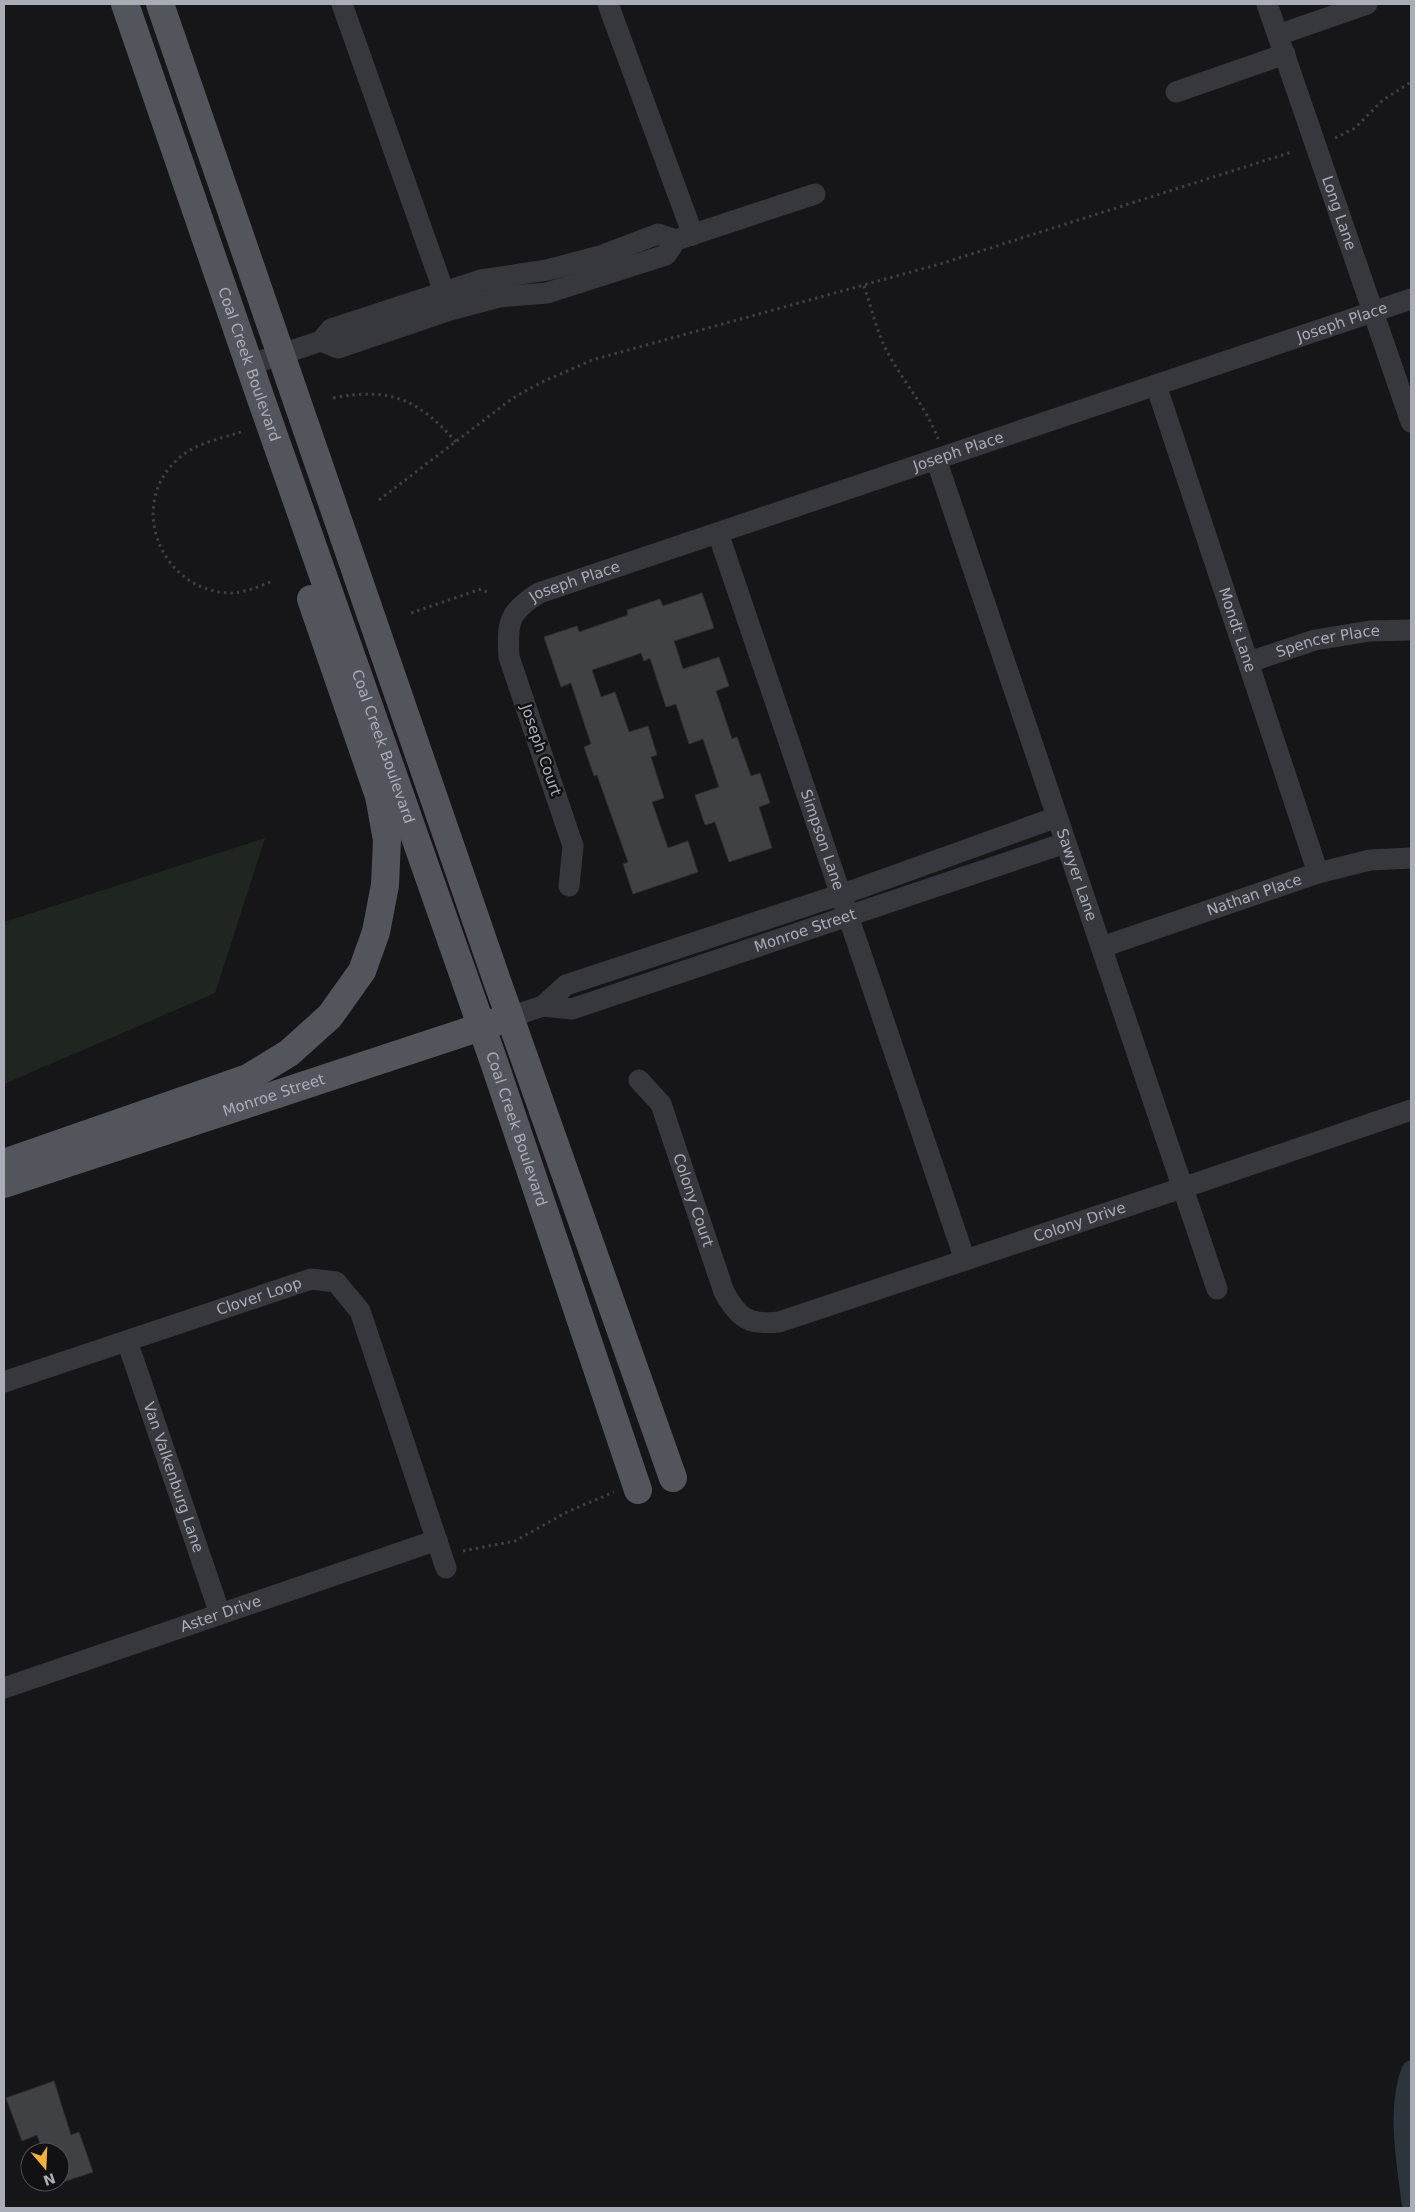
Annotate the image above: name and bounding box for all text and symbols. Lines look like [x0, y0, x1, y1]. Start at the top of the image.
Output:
street label: Long Lane [1318, 173, 1360, 252]
street label: Coal Creek Boulevard [214, 285, 284, 444]
street label: Joseph Place [1294, 299, 1390, 346]
street label: Joseph Place [910, 428, 1006, 476]
street label: Joseph Place [525, 557, 622, 606]
street label: Mondt Lane [1215, 585, 1260, 675]
street label: Spencer Place [1274, 622, 1380, 661]
street label: Coal Creek Boulevard [348, 667, 418, 826]
street label: Joseph Court [517, 701, 565, 798]
street label: Simpson Lane [797, 787, 848, 893]
street label: Sawyer Lane [1053, 826, 1101, 923]
street label: Nathan Place [1204, 870, 1304, 919]
street label: Monroe Street [752, 905, 858, 956]
street label: Coal Creek Boulevard [482, 1049, 551, 1208]
street label: Monroe Street [220, 1070, 327, 1120]
street label: Colony Court [669, 1151, 717, 1249]
street label: Colony Drive [1031, 1198, 1128, 1246]
street label: Clover Loop [214, 1274, 304, 1319]
street label: Van Valkenburg Lane [140, 1400, 207, 1555]
street label: Aster Drive [178, 1592, 263, 1636]
north arrow [20, 2142, 70, 2192]
text: N [41, 2170, 57, 2189]

